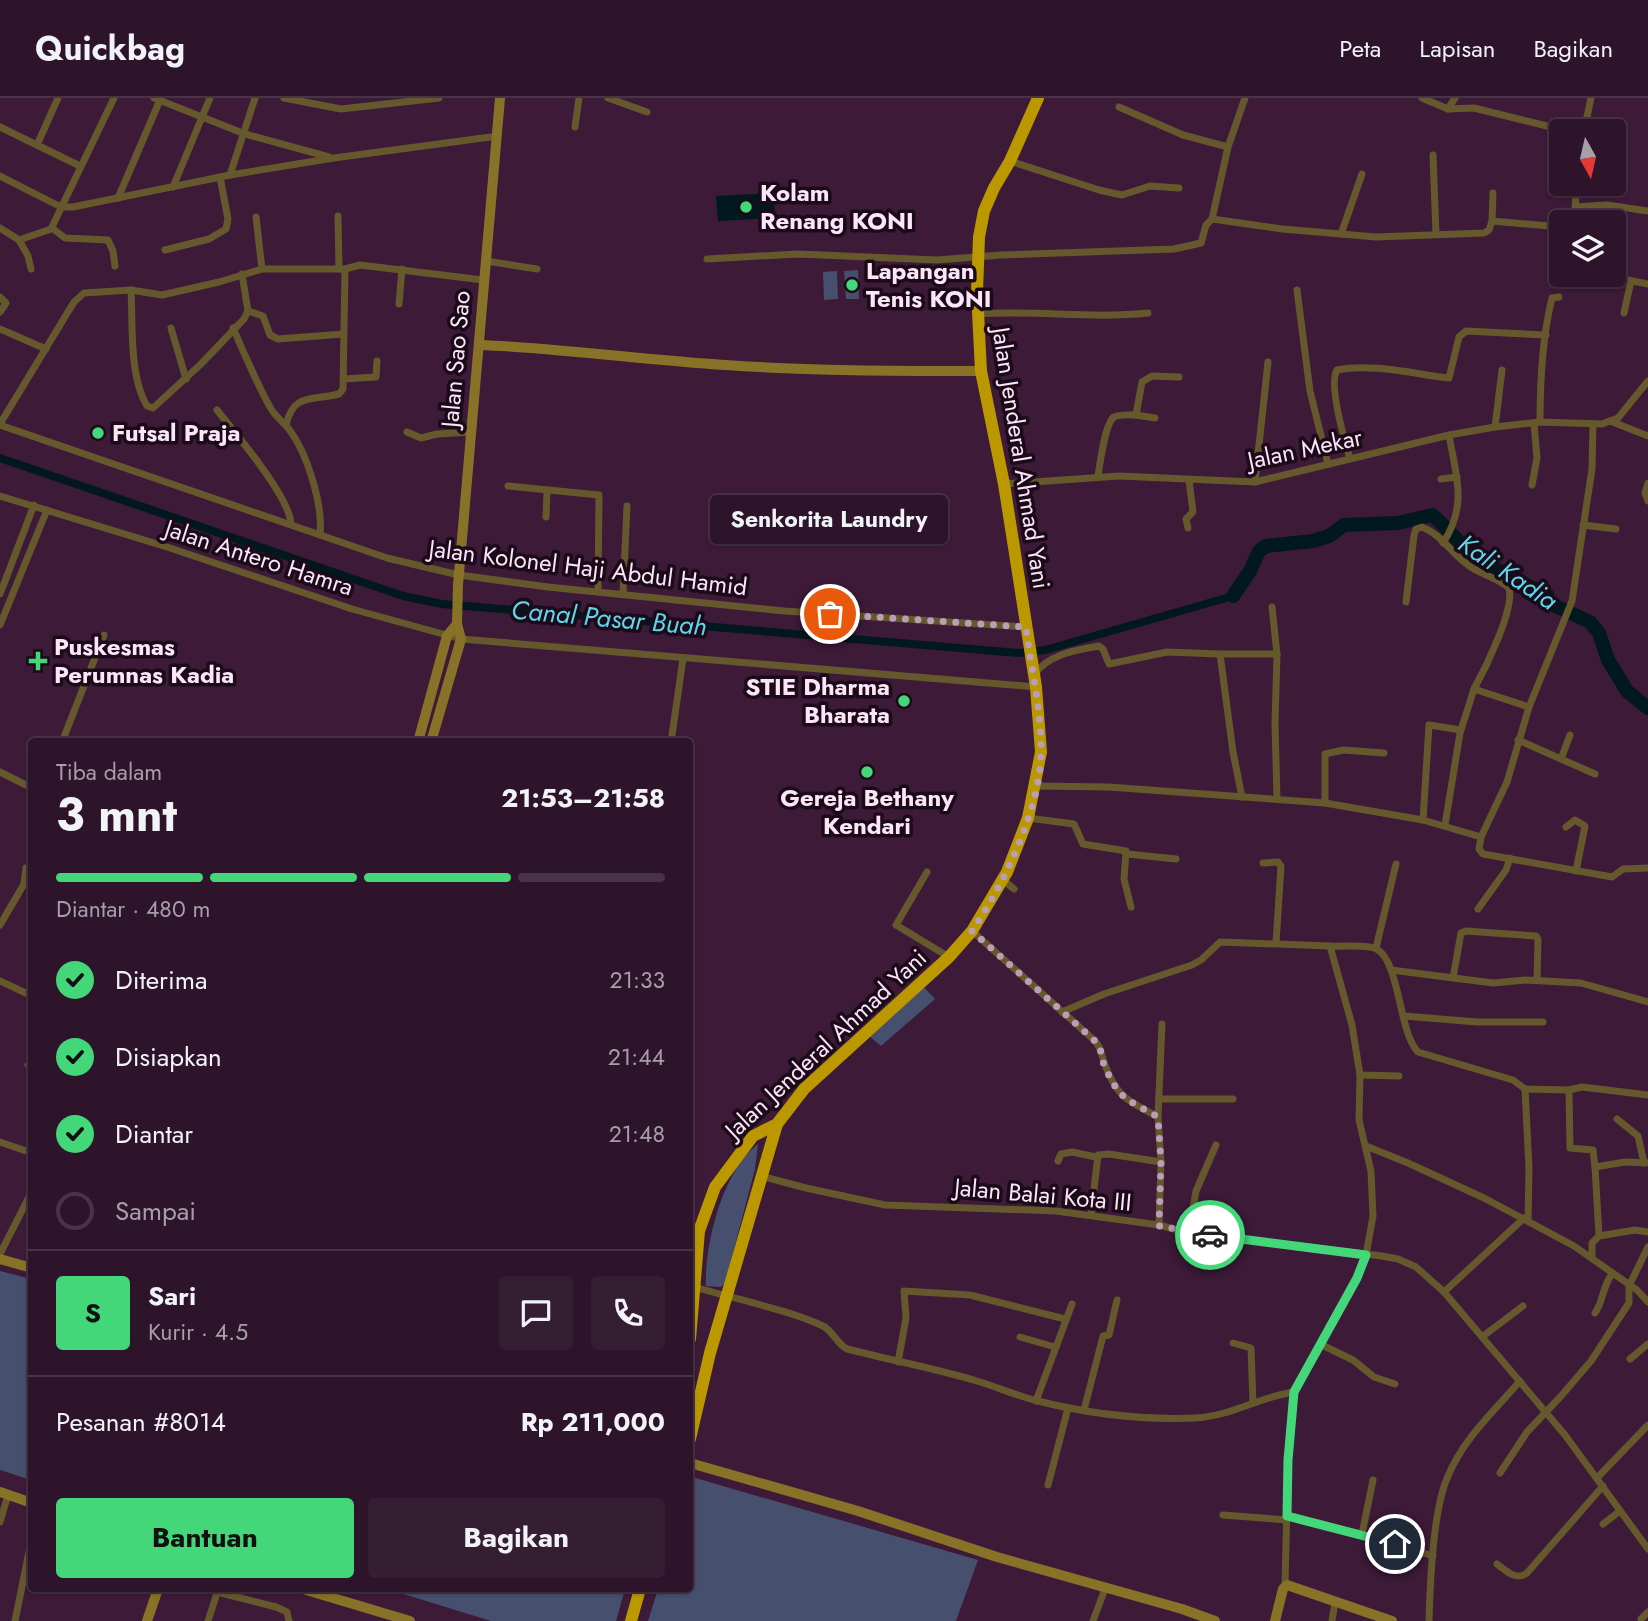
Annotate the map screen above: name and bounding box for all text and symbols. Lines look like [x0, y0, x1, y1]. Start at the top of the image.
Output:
text: Quickbag [35, 25, 185, 72]
text: Peta [1339, 31, 1381, 66]
text: Lapisan [1419, 31, 1495, 66]
text: Bagikan [1533, 31, 1613, 66]
north arrow [1549, 119, 1626, 196]
map controls [1549, 119, 1626, 287]
place label: Kolam Renang KONI [760, 175, 914, 238]
marker: Kolam Renang KONI [738, 199, 754, 215]
button: layers [1549, 210, 1626, 287]
place label: Lapangan Tenis KONI [866, 253, 991, 316]
marker: Lapangan Tenis KONI [844, 277, 860, 293]
street label: Jalan Sao Sao [432, 289, 479, 432]
street label: Jalan Jenderal Ahmad Yani [983, 322, 1059, 591]
place label: Futsal Praja [112, 415, 241, 450]
street label: Jalan Mekar [1241, 419, 1366, 478]
marker: Futsal Praja [90, 425, 106, 441]
callout: Senkorita Laundry [711, 495, 949, 544]
text: Senkorita Laundry [731, 502, 928, 536]
street label: Jalan Antero Hamra [158, 510, 358, 604]
water label: Kali Kadia [1451, 525, 1566, 620]
street label: Jalan Kolonel Haji Abdul Hamid [424, 530, 749, 604]
pin [800, 584, 860, 644]
water label: Canal Pasar Buah [510, 591, 708, 645]
icon: bag [811, 595, 849, 633]
place label: Puskesmas Perumnas Kadia [54, 629, 234, 692]
marker: Puskesmas Perumnas Kadia [28, 651, 48, 671]
place label: STIE Dharma Bharata [746, 669, 890, 732]
marker: STIE Dharma Bharata [896, 693, 912, 709]
text: Tiba dalam [56, 755, 162, 789]
marker: Gereja Bethany Kendari [859, 764, 875, 780]
text: 21:53–21:58 [501, 779, 665, 817]
place label: Gereja Bethany Kendari [780, 780, 954, 843]
text: 3 mnt [56, 782, 177, 848]
text: Diantar · 480 m [56, 892, 211, 926]
street label: Jalan Jenderal Ahmad Yani [715, 941, 934, 1149]
icon: check [56, 961, 94, 999]
text: Diterima [115, 961, 208, 999]
text: 21:33 [610, 963, 665, 997]
icon: check [56, 1038, 94, 1076]
text: Disiapkan [115, 1038, 222, 1076]
text: 21:44 [608, 1040, 665, 1074]
icon: check [56, 1115, 94, 1153]
text: Diantar [115, 1115, 193, 1153]
text: 21:48 [609, 1117, 665, 1151]
street label: Jalan Balai Kota III [950, 1169, 1133, 1220]
text: Sampai [115, 1192, 196, 1230]
courier [1175, 1200, 1245, 1270]
icon: car [1191, 1216, 1229, 1254]
button: chat [499, 1276, 573, 1350]
button: phone [591, 1276, 665, 1350]
text: Sari [148, 1277, 196, 1315]
text: S [85, 1294, 101, 1332]
text: Kurir · 4.5 [148, 1315, 248, 1349]
text: Pesanan #8014 [56, 1403, 226, 1441]
text: Rp 211,000 [521, 1403, 665, 1441]
button: Bantuan [56, 1498, 354, 1578]
button: Bagikan [368, 1498, 665, 1578]
pin [1365, 1514, 1425, 1574]
icon: home [1376, 1525, 1414, 1563]

